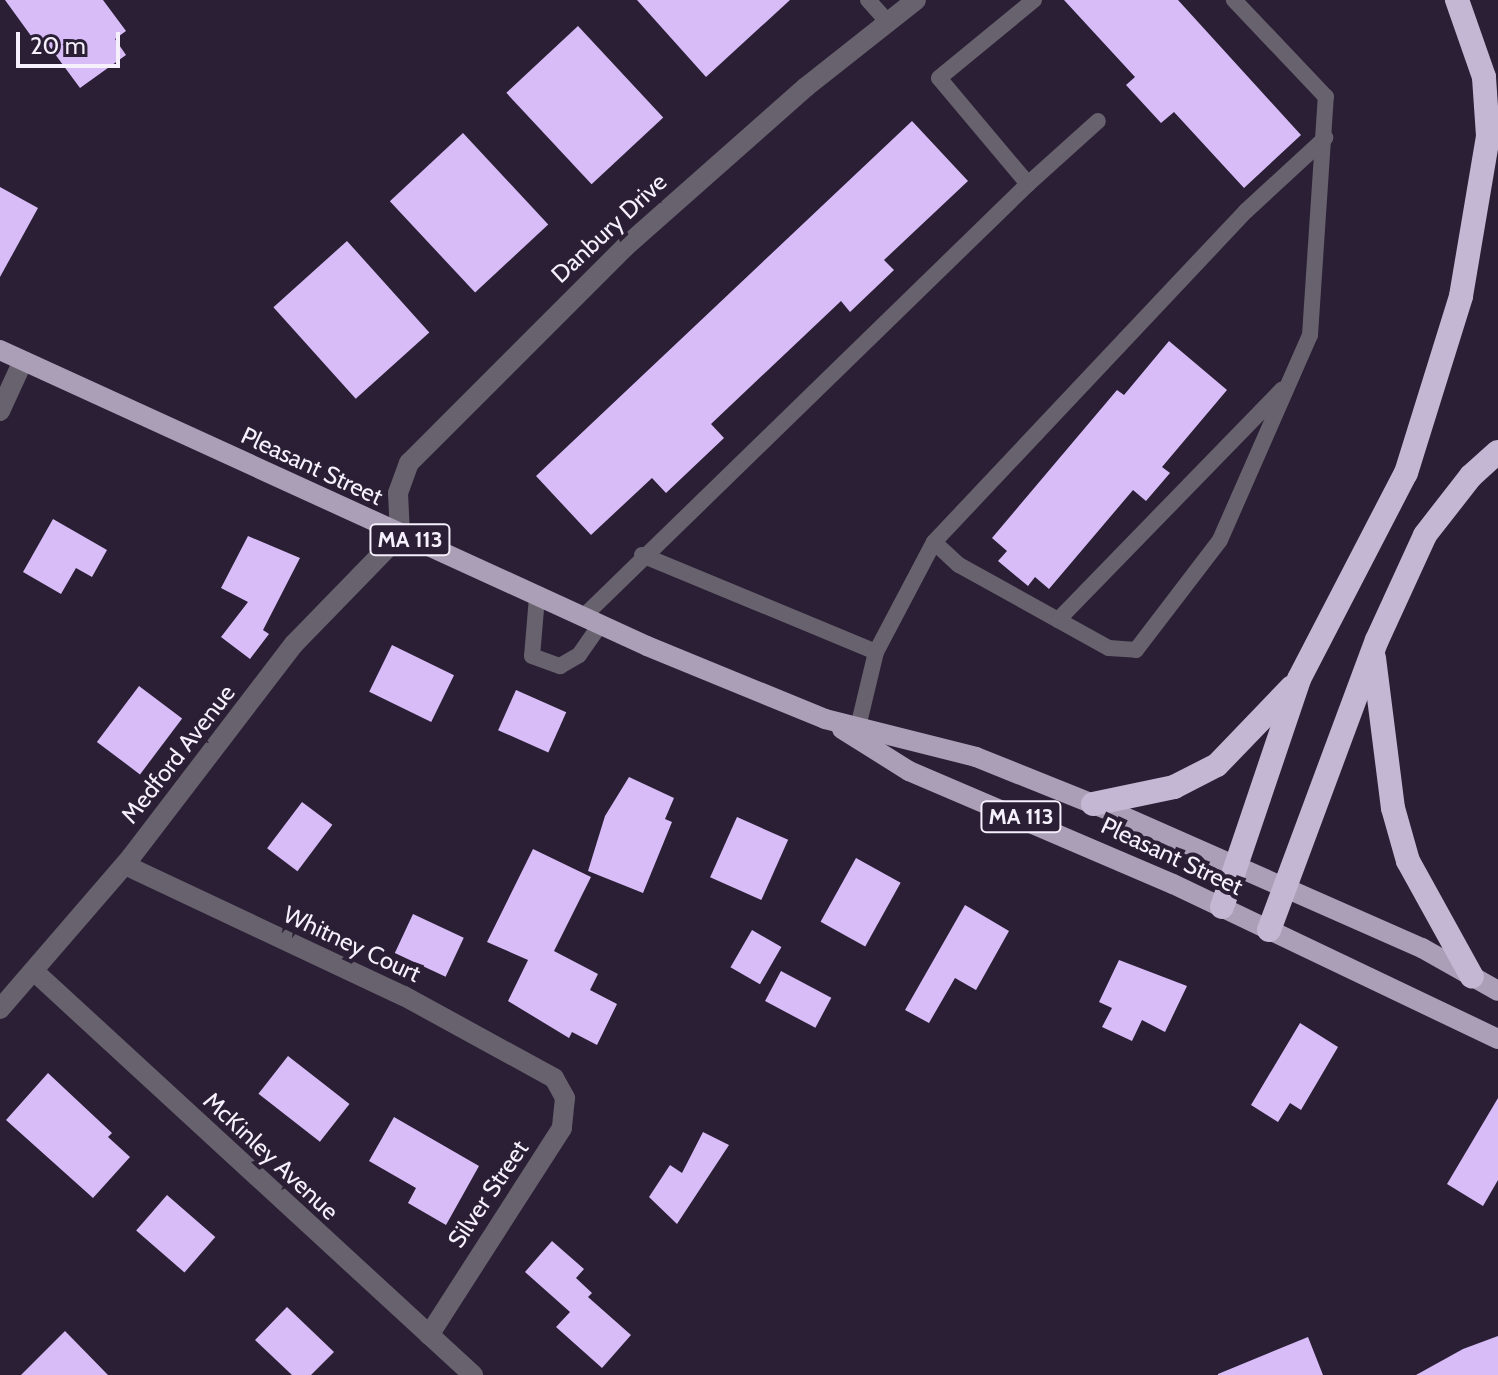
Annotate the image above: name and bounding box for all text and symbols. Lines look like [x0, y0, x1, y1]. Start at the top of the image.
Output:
scale bar [20, 16, 124, 66]
text: 20 m [30, 31, 86, 60]
street label: Danbury Drive [545, 167, 673, 289]
street label: Pleasant Street [237, 421, 387, 511]
road number: MA 113 [368, 522, 452, 558]
street label: Medford Avenue [115, 679, 241, 829]
road number: MA 113 [979, 799, 1063, 835]
street label: Pleasant Street [1097, 811, 1247, 901]
street label: Whitney Court [279, 900, 425, 988]
street label: McKinley Avenue [198, 1086, 344, 1226]
street label: Silver Street [442, 1135, 534, 1253]

